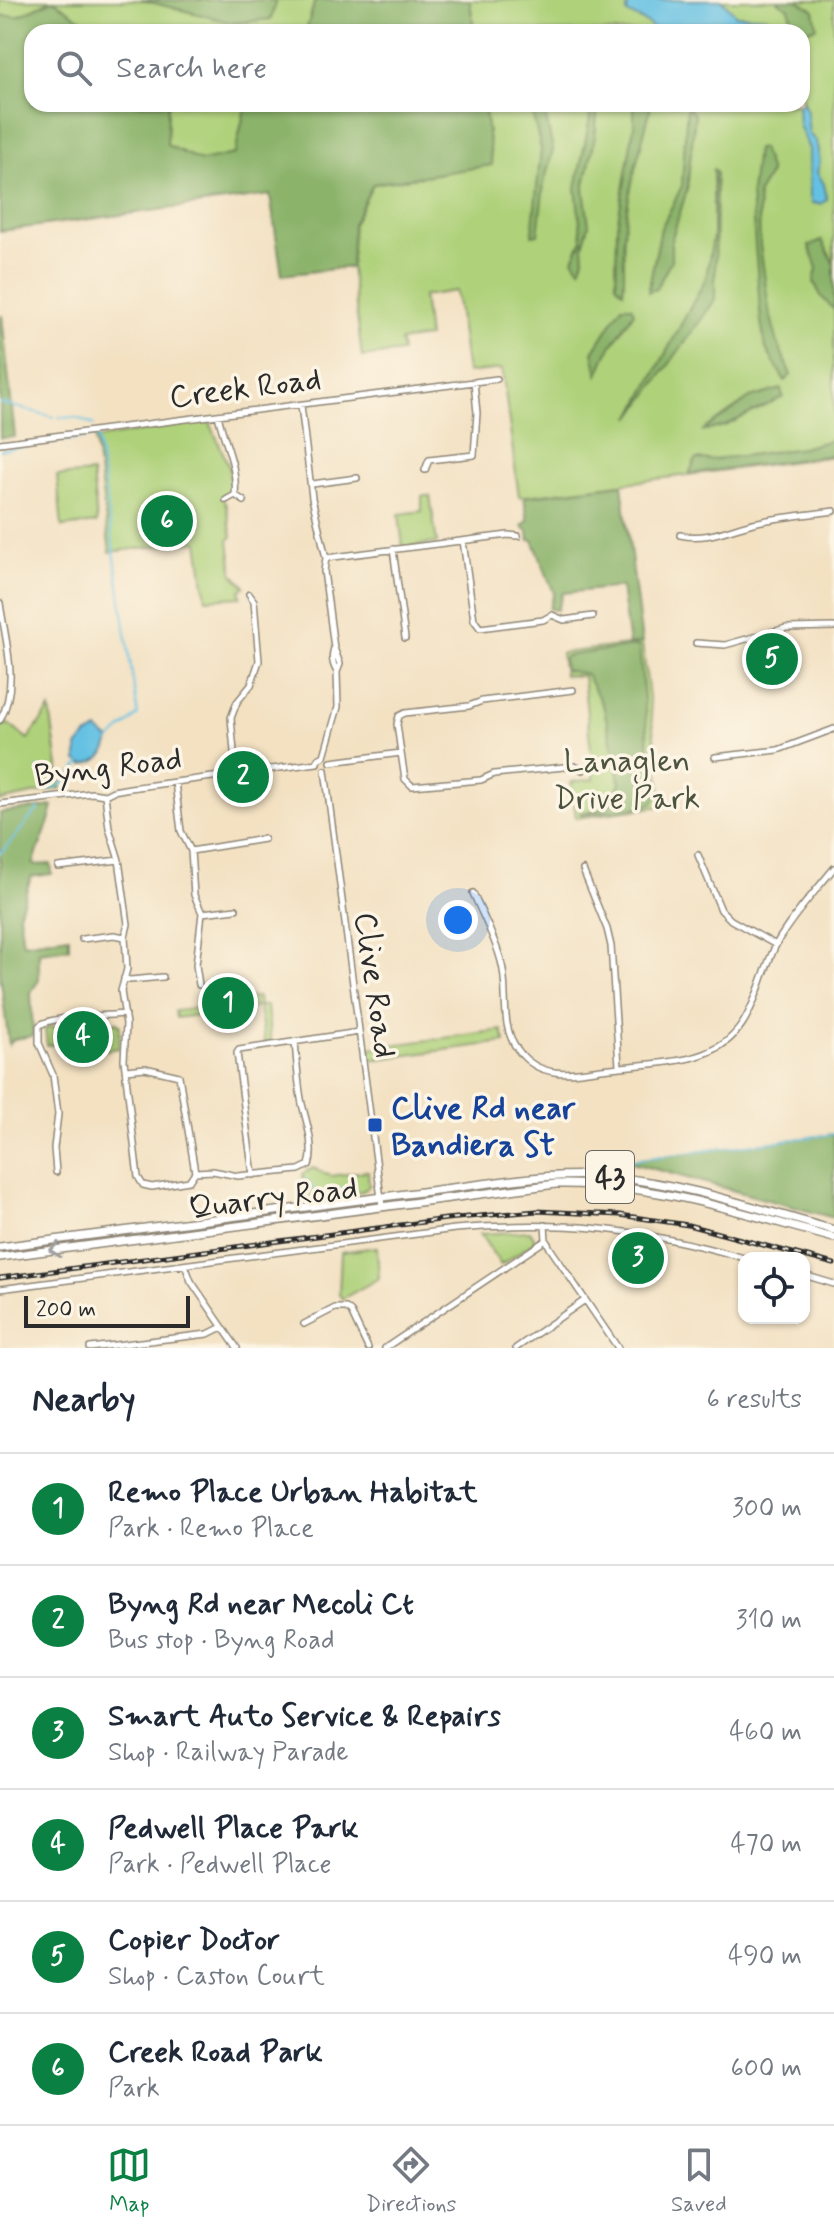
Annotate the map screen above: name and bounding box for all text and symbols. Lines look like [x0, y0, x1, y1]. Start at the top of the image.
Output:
search box [24, 24, 810, 112]
icon: search [52, 46, 96, 90]
text: Search here [116, 49, 267, 88]
street label: Creek Road [167, 359, 323, 419]
pin: 6 [141, 491, 193, 551]
pin: 5 [746, 629, 798, 689]
street label: Byng Road [32, 738, 184, 798]
park label: Lanaglen Drive Park [554, 741, 700, 820]
pin: 2 [217, 747, 269, 807]
your location [438, 900, 478, 940]
street label: Clive Road [343, 910, 405, 1061]
pin: 1 [202, 973, 254, 1033]
pin: 4 [57, 1007, 109, 1067]
place label: Clive Rd near Bandiera St [391, 1088, 576, 1167]
marker: Clive Rd near Bandiera St [366, 1116, 384, 1134]
road number: 43 [586, 1151, 634, 1203]
street label: Quarry Road [187, 1168, 360, 1230]
pin: 3 [612, 1228, 664, 1288]
one-way arrow [48, 1241, 61, 1258]
map controls [738, 1252, 810, 1324]
button: locate [738, 1252, 810, 1324]
scale bar [24, 1292, 190, 1328]
text: 200 m [36, 1296, 96, 1324]
text: Nearby [32, 1378, 136, 1423]
text: 6 results [707, 1383, 802, 1417]
text: Remo Place Urban Habitat [108, 1473, 478, 1512]
text: 1 [52, 1492, 64, 1526]
text: 300 m [732, 1492, 802, 1526]
text: Park · Remo Place [108, 1512, 314, 1546]
text: Byng Rd near Mecoli Ct [108, 1585, 414, 1624]
text: 2 [52, 1604, 64, 1638]
text: 310 m [736, 1604, 802, 1638]
text: Bus stop · Byng Road [108, 1624, 334, 1658]
text: Smart Auto Service & Repairs [108, 1697, 501, 1736]
text: 3 [52, 1716, 64, 1750]
text: 460 m [729, 1716, 802, 1750]
text: Shop · Railway Parade [108, 1736, 349, 1770]
text: Pedwell Place Park [108, 1809, 358, 1848]
text: 4 [50, 1828, 66, 1862]
text: 470 m [730, 1828, 802, 1862]
text: Park · Pedwell Place [108, 1848, 331, 1882]
text: Copier Doctor [108, 1921, 280, 1960]
text: 5 [50, 1940, 66, 1974]
text: 490 m [728, 1940, 802, 1974]
text: Shop · Caston Court [108, 1960, 325, 1994]
text: Creek Road Park [108, 2033, 323, 2072]
text: 6 [51, 2052, 65, 2086]
text: 600 m [730, 2052, 802, 2086]
text: Park [108, 2072, 160, 2106]
tab: Map [107, 2143, 151, 2219]
tab: Directions [366, 2143, 456, 2219]
tab: Saved [671, 2143, 727, 2219]

